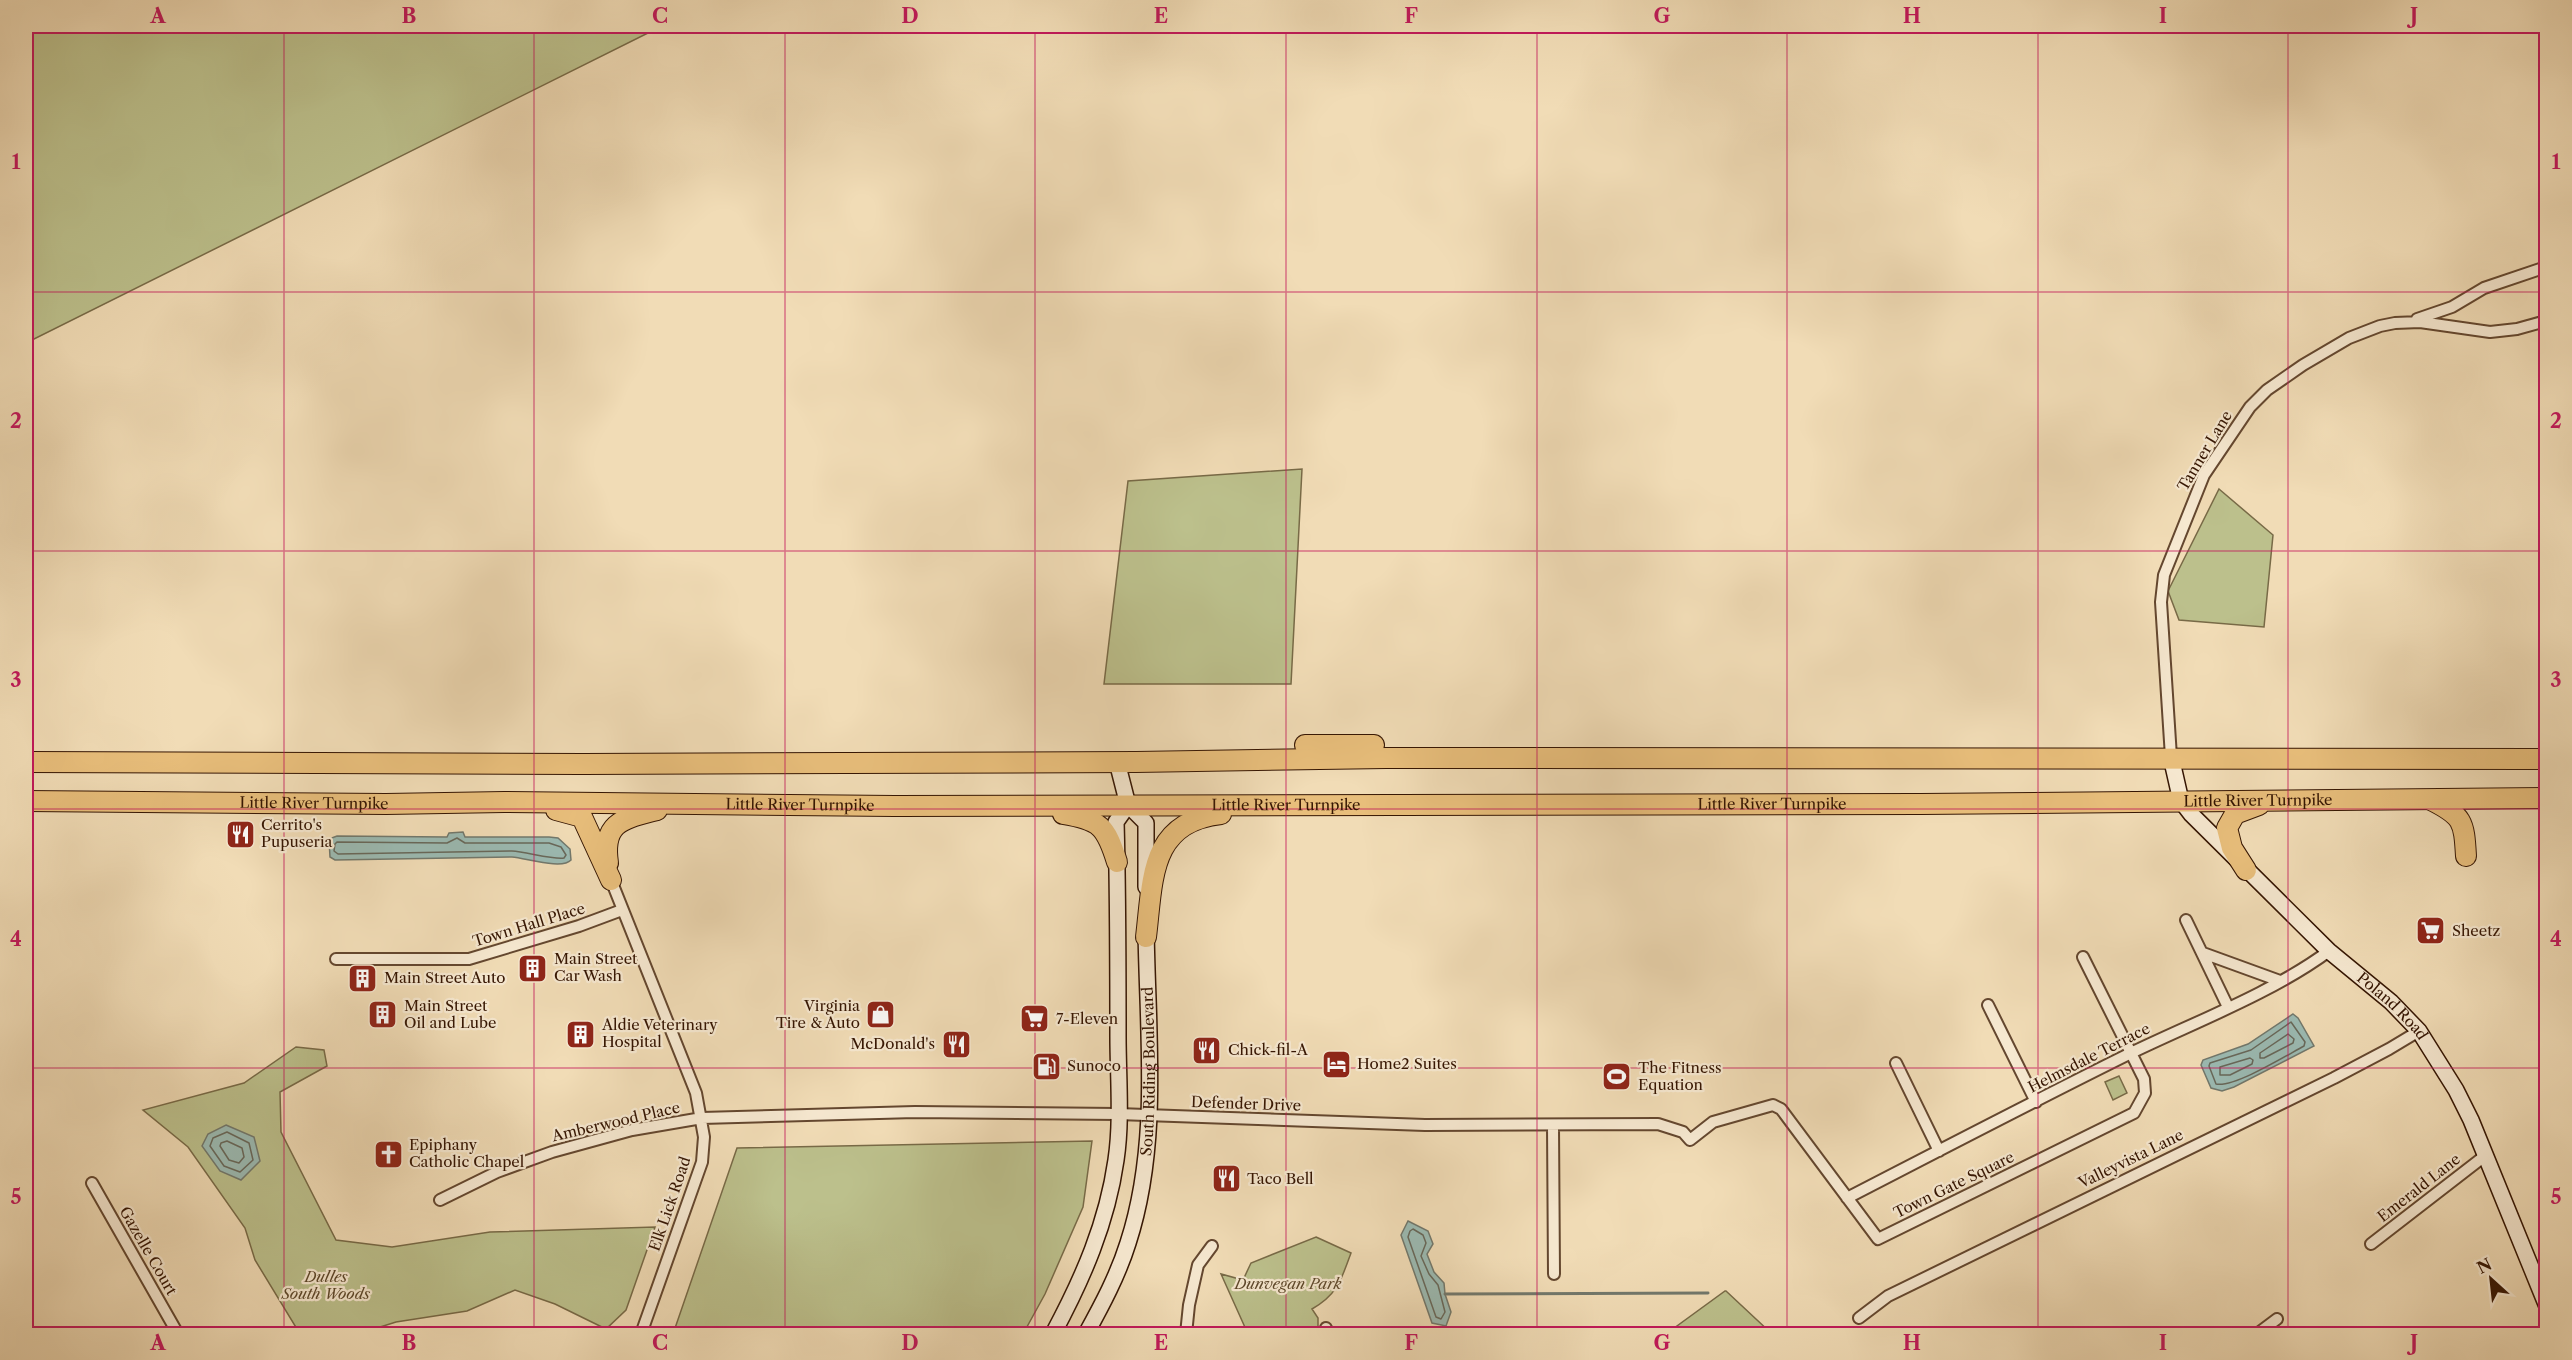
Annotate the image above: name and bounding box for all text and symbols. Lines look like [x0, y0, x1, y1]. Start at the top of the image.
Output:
text: A [149, 4, 166, 28]
text: B [402, 4, 417, 28]
text: C [652, 4, 668, 28]
text: D [901, 4, 919, 28]
text: E [1154, 4, 1168, 28]
text: F [1404, 4, 1418, 28]
text: G [1654, 4, 1671, 28]
text: H [1903, 4, 1921, 28]
text: I [2159, 4, 2167, 28]
text: J [2406, 4, 2418, 28]
text: 1 [12, 150, 21, 174]
text: 1 [2552, 150, 2561, 174]
street label: Tanner Lane [2173, 407, 2236, 494]
text: 2 [10, 409, 22, 433]
text: 2 [2550, 409, 2562, 433]
text: 3 [10, 668, 22, 692]
text: 3 [2550, 668, 2562, 692]
street label: Little River Turnpike [2183, 790, 2333, 810]
street label: Little River Turnpike [239, 793, 389, 813]
street label: Little River Turnpike [725, 794, 875, 815]
street label: Little River Turnpike [1697, 794, 1846, 813]
street label: Little River Turnpike [1211, 795, 1360, 814]
place label: Cerrito's Pupuseria [261, 815, 332, 851]
restaurant icon: Cerrito's Pupuseria [224, 818, 256, 850]
street label: Town Hall Place [470, 898, 587, 951]
supermarket icon: Sheetz [2415, 915, 2447, 947]
place label: Sheetz [2452, 921, 2500, 940]
text: 4 [10, 927, 22, 951]
text: 4 [2550, 927, 2562, 951]
place label: Main Street Car Wash [554, 949, 638, 985]
building icon: Main Street Car Wash [517, 952, 549, 984]
building icon: Main Street Auto [347, 962, 379, 994]
place label: Main Street Auto [384, 968, 505, 987]
street label: Poland Road [2353, 968, 2432, 1043]
street label: South Riding Boulevard [1136, 987, 1159, 1157]
place label: Main Street Oil and Lube [404, 996, 496, 1032]
place label: Virginia Tire & Auto [776, 996, 860, 1032]
building icon: Main Street Oil and Lube [367, 999, 399, 1031]
shop icon: Virginia Tire & Auto [865, 999, 897, 1031]
supermarket icon: 7-Eleven [1019, 1003, 1051, 1035]
place label: 7-Eleven [1056, 1009, 1119, 1028]
place label: Aldie Veterinary Hospital [601, 1015, 718, 1051]
building icon: Aldie Veterinary Hospital [565, 1018, 597, 1050]
street label: Helmsdale Terrace [2025, 1019, 2153, 1097]
restaurant icon: McDonald's [940, 1028, 972, 1060]
place label: McDonald's [850, 1034, 935, 1053]
restaurant icon: Chick-fil-A [1191, 1034, 1223, 1066]
place label: Chick-fil-A [1228, 1040, 1309, 1059]
hotel icon: Home2 Suites [1320, 1048, 1352, 1080]
fuel station icon: Sunoco [1030, 1050, 1062, 1082]
place label: Home2 Suites [1357, 1054, 1457, 1073]
place label: Sunoco [1067, 1056, 1121, 1075]
place label: The Fitness Equation [1638, 1058, 1721, 1094]
sports icon: The Fitness Equation [1601, 1061, 1633, 1093]
street label: Defender Drive [1191, 1092, 1301, 1115]
street label: Amberwood Place [549, 1098, 682, 1146]
street label: Valleyvista Lane [2074, 1125, 2186, 1193]
place label: Epiphany Catholic Chapel [409, 1135, 525, 1171]
church icon: Epiphany Catholic Chapel [372, 1138, 404, 1170]
street label: Town Gate Square [1890, 1147, 2017, 1222]
street label: Emerald Lane [2373, 1149, 2464, 1226]
street label: Elk Lick Road [644, 1154, 695, 1254]
restaurant icon: Taco Bell [1210, 1163, 1242, 1195]
place label: Taco Bell [1247, 1169, 1314, 1188]
text: 5 [10, 1185, 22, 1209]
text: 5 [2550, 1185, 2562, 1209]
street label: Gazelle Court [115, 1203, 182, 1299]
north arrow [2461, 1249, 2521, 1309]
text: N [2473, 1254, 2495, 1278]
park label: Dulles South Woods [281, 1267, 371, 1303]
park label: Dunvegan Park [1233, 1274, 1342, 1293]
text: A [149, 1331, 166, 1355]
text: B [402, 1331, 417, 1355]
text: C [652, 1331, 668, 1355]
text: D [901, 1331, 919, 1355]
text: E [1154, 1331, 1168, 1355]
text: F [1404, 1331, 1418, 1355]
text: G [1654, 1331, 1671, 1355]
text: H [1903, 1331, 1921, 1355]
text: I [2159, 1331, 2167, 1355]
text: J [2406, 1331, 2418, 1355]

